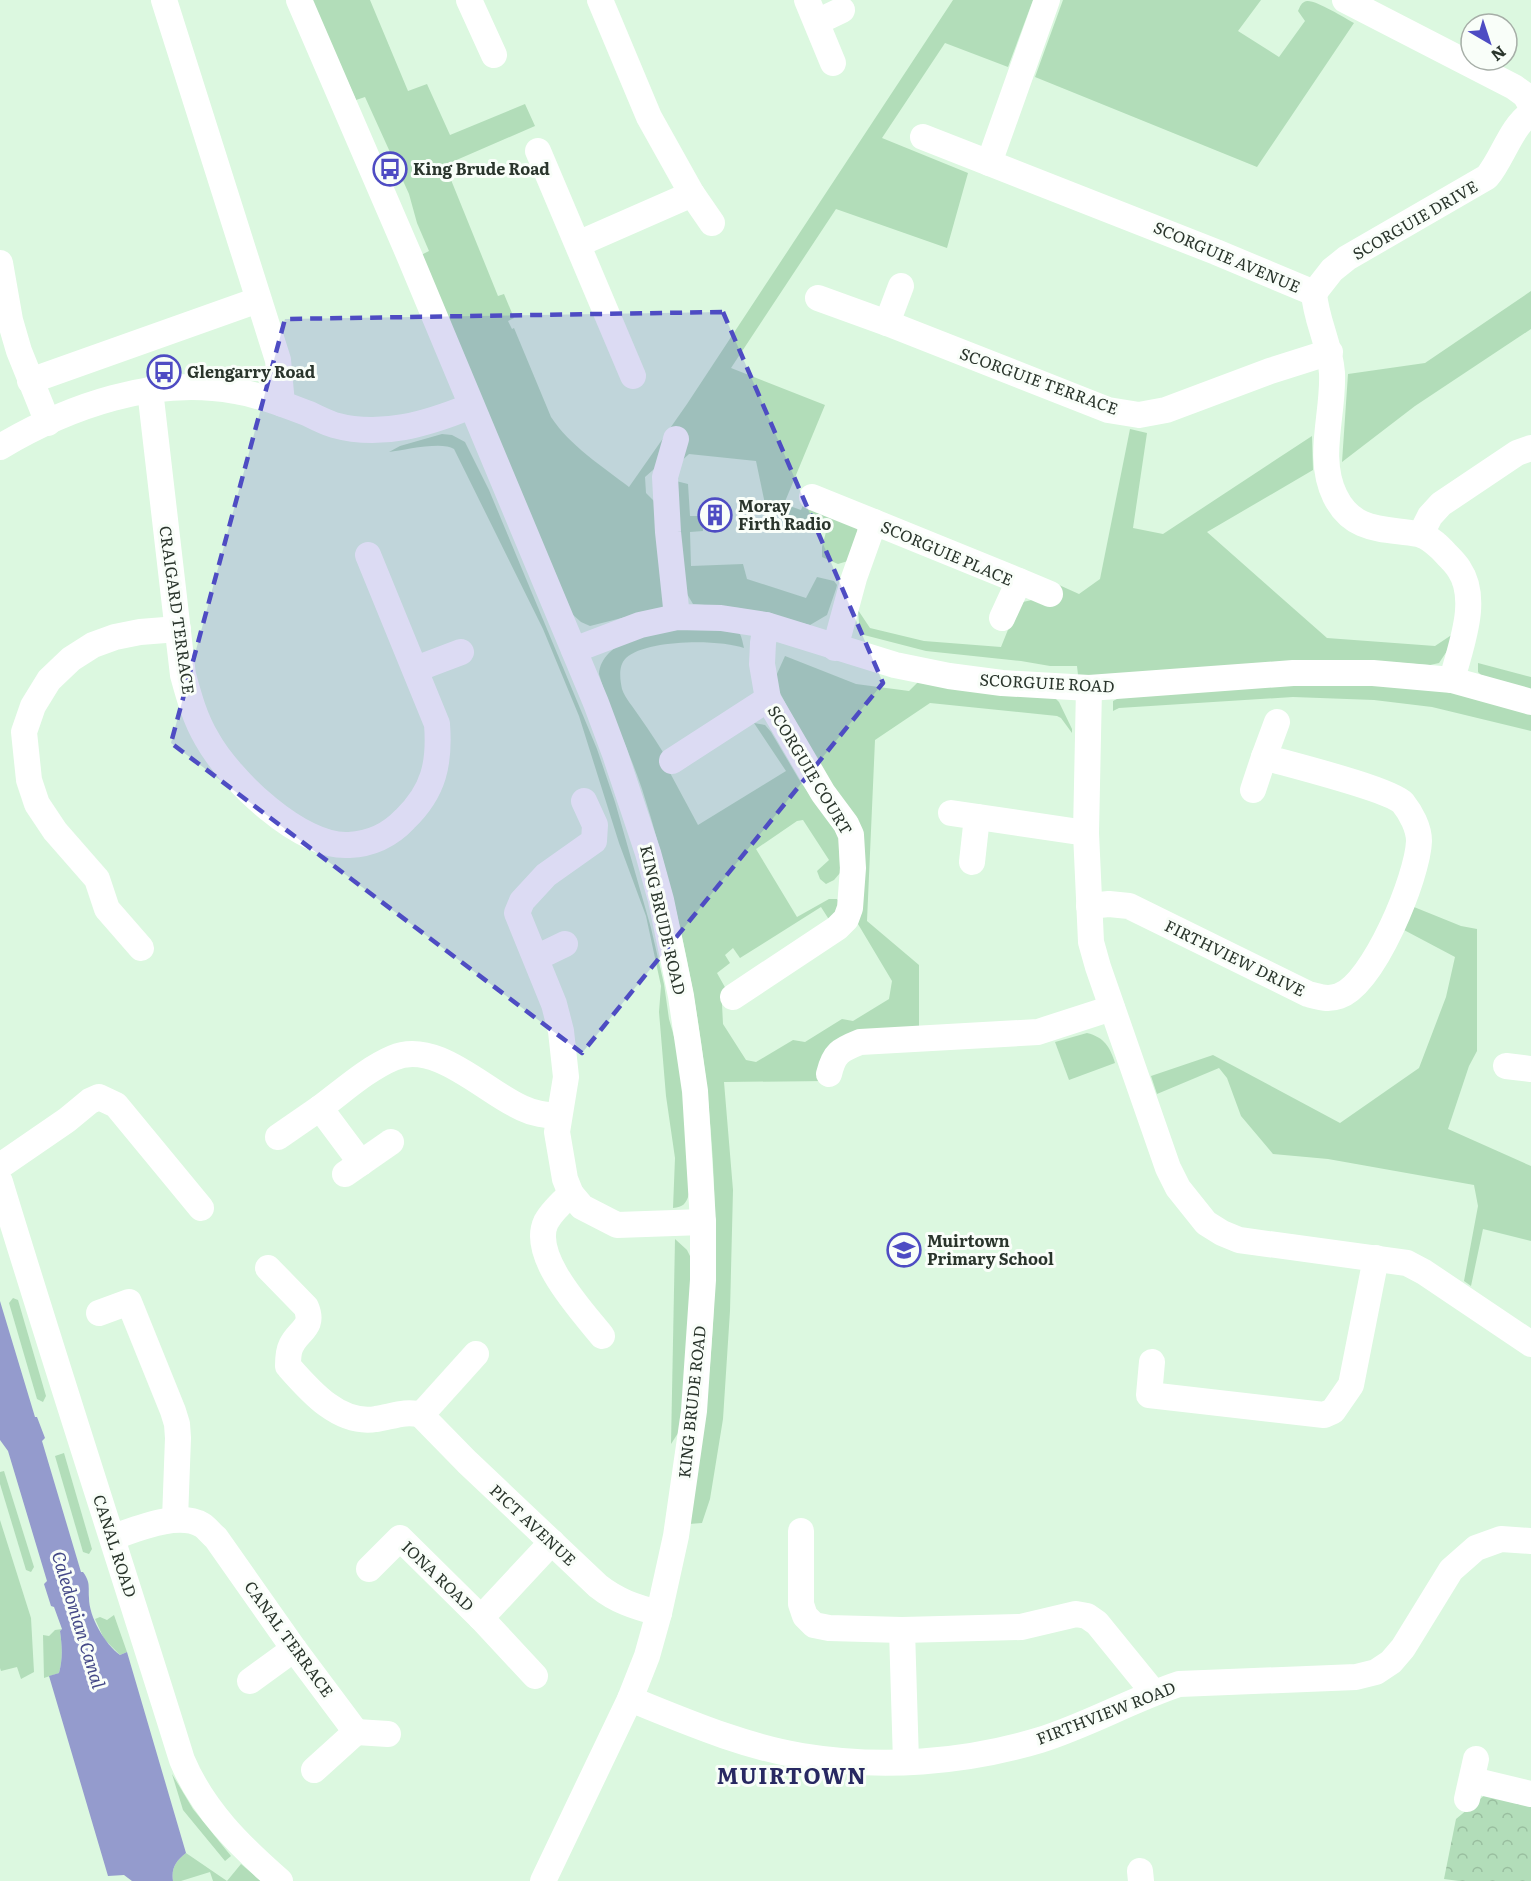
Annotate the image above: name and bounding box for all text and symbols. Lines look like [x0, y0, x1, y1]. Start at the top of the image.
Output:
north arrow [1459, 12, 1519, 72]
text: N [1486, 41, 1512, 68]
bus stop icon: King Brude Road [372, 151, 408, 187]
place label: King Brude Road [413, 156, 550, 180]
street label: SCORGUIE DRIVE [1347, 173, 1482, 265]
street label: SCORGUIE AVENUE [1150, 214, 1304, 298]
street label: SCORGUIE TERRACE [957, 340, 1122, 420]
bus stop icon: Glengarry Road [146, 354, 182, 390]
place label: Glengarry Road [187, 359, 316, 383]
place label: Moray Firth Radio [738, 493, 831, 535]
building icon: Moray Firth Radio [697, 497, 733, 533]
street label: SCORGUIE PLACE [878, 513, 1017, 591]
street label: CRAIGARD TERRACE [154, 524, 202, 696]
street label: SCORGUIE ROAD [979, 666, 1115, 698]
street label: SCORGUIE COURT [763, 700, 859, 839]
street label: KING BRUDE ROAD [635, 842, 693, 997]
street label: FIRTHVIEW DRIVE [1161, 913, 1310, 1002]
place label: Muirtown Primary School [927, 1228, 1054, 1270]
school or university icon: Muirtown Primary School [886, 1232, 922, 1268]
street label: KING BRUDE ROAD [671, 1324, 711, 1479]
street label: PICT AVENUE [485, 1478, 582, 1571]
street label: CANAL ROAD [88, 1491, 144, 1600]
street label: IONA ROAD [397, 1534, 480, 1616]
water label: Caledonian Canal [46, 1548, 113, 1692]
street label: CANAL TERRACE [239, 1575, 340, 1701]
street label: FIRTHVIEW ROAD [1032, 1674, 1179, 1750]
district label: MUIRTOWN [717, 1758, 867, 1791]

